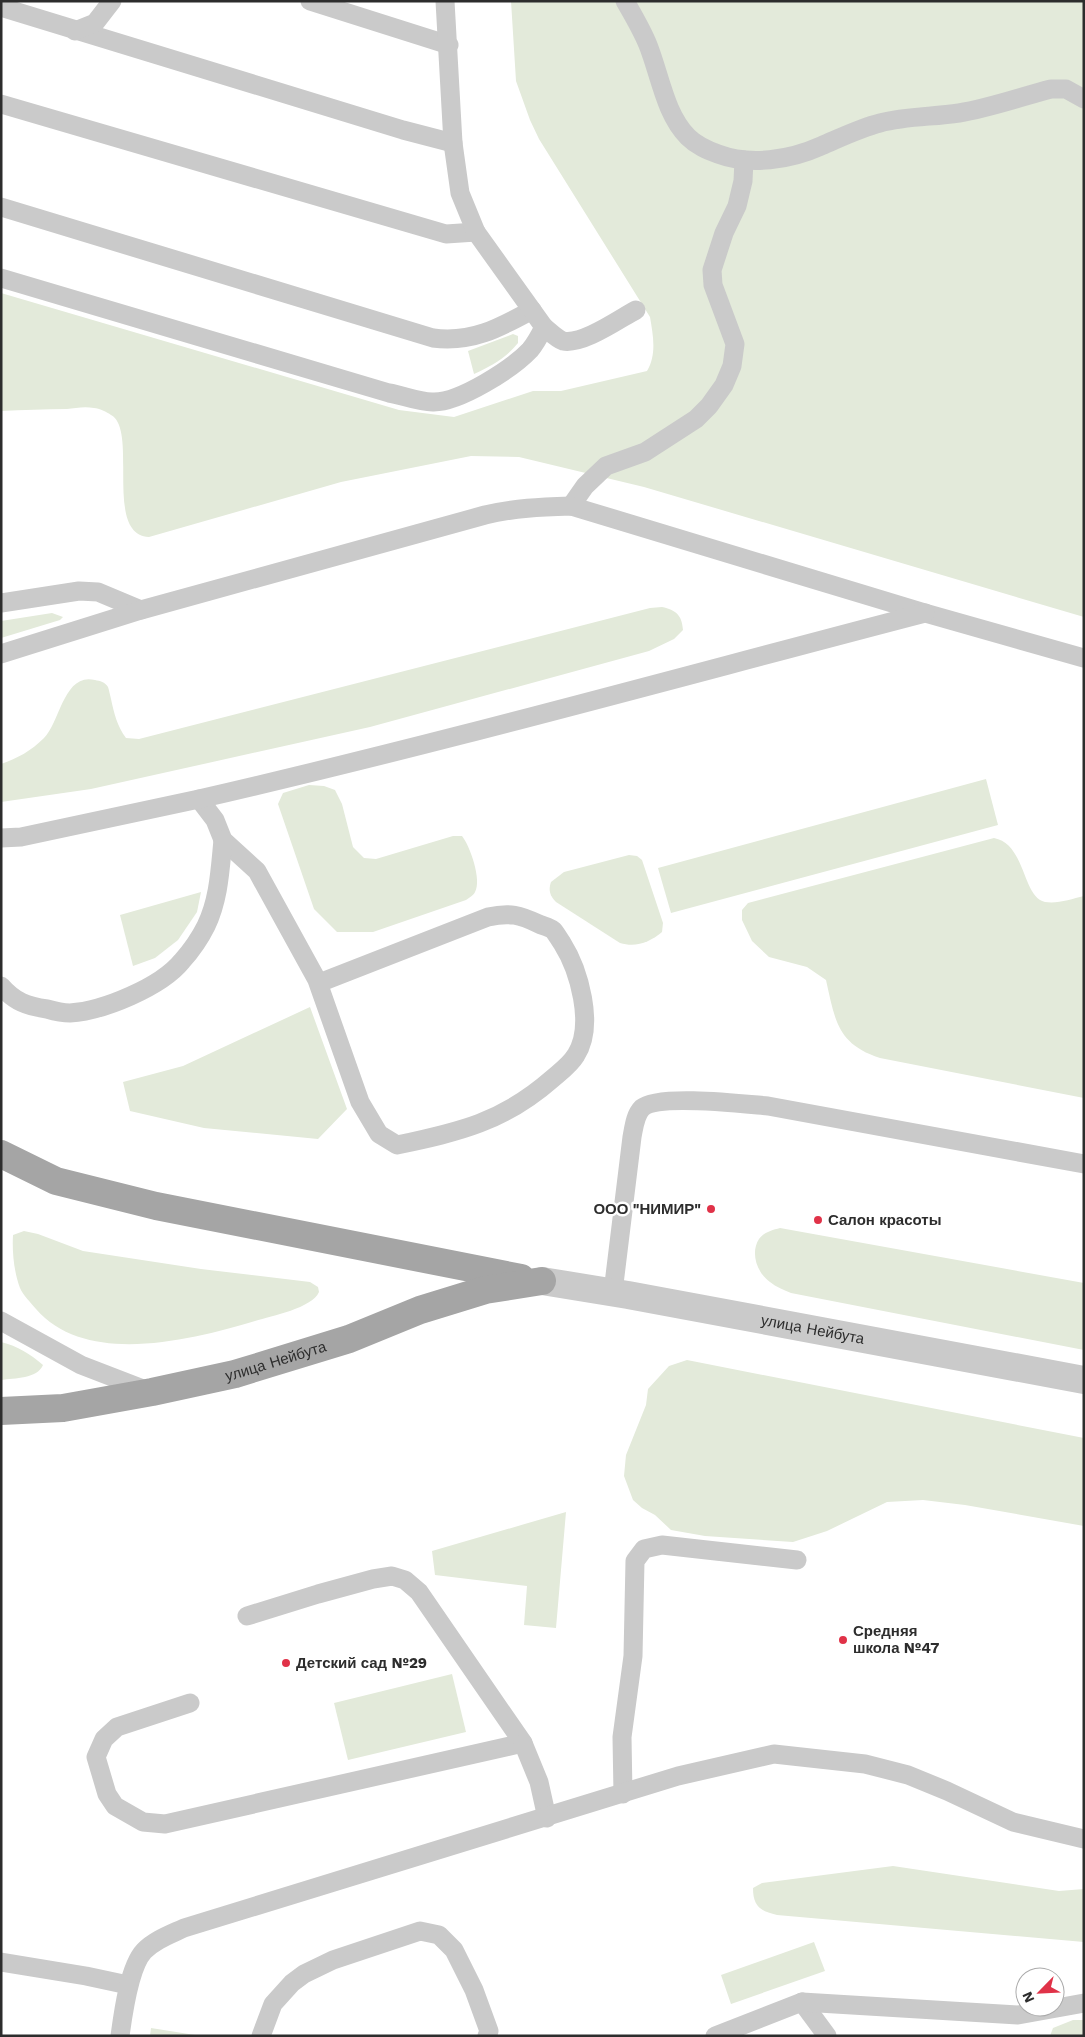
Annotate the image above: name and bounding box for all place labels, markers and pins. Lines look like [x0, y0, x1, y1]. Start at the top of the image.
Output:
place label: ООО "НИМИР" [593, 1200, 701, 1218]
marker: ООО "НИМИР" [705, 1203, 717, 1215]
place label: Салон красоты [828, 1211, 942, 1229]
marker: Салон красоты [812, 1214, 824, 1226]
place label: Средняя школа №47 [853, 1622, 939, 1657]
marker: Средняя школа №47 [837, 1634, 849, 1646]
place label: Детский сад №29 [296, 1654, 427, 1672]
marker: Детский сад №29 [280, 1657, 292, 1669]

